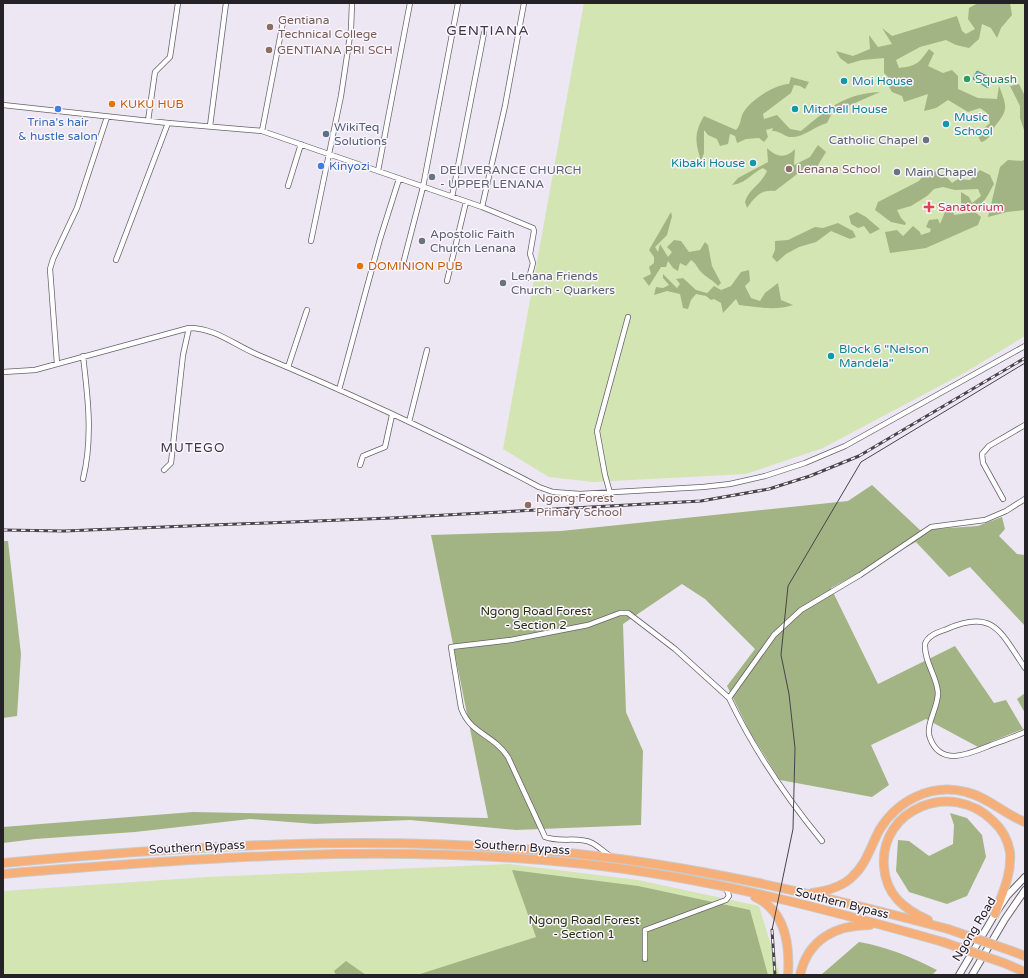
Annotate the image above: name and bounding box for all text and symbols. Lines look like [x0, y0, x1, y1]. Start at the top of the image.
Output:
place label: Gentiana Technical College [278, 13, 377, 41]
marker: Gentiana Technical College [265, 22, 275, 32]
district label: GENTIANA [446, 22, 530, 39]
place label: GENTIANA PRI SCH [277, 43, 393, 57]
marker: GENTIANA PRI SCH [264, 45, 274, 55]
place label: Squash [975, 72, 1017, 86]
place label: Moi House [852, 74, 913, 88]
marker: Squash [962, 74, 972, 84]
marker: Moi House [839, 76, 849, 86]
place label: KUKU HUB [120, 97, 184, 111]
marker: KUKU HUB [107, 99, 117, 109]
place label: Mitchell House [803, 102, 888, 116]
marker: Trina's hair & hustle salon [53, 104, 63, 114]
marker: Mitchell House [790, 104, 800, 114]
place label: Music School [954, 110, 993, 138]
place label: Trina's hair & hustle salon [18, 115, 98, 143]
marker: Music School [941, 119, 951, 129]
place label: WikiTeq Solutions [334, 120, 387, 148]
marker: WikiTeq Solutions [321, 129, 331, 139]
place label: Catholic Chapel [829, 133, 918, 147]
marker: Catholic Chapel [921, 135, 931, 145]
place label: Kibaki House [671, 156, 745, 170]
marker: Kibaki House [748, 158, 758, 168]
place label: Kinyozi [329, 159, 370, 173]
marker: Kinyozi [316, 161, 326, 171]
place label: Lenana School [797, 162, 881, 176]
place label: DELIVERANCE CHURCH - UPPER LENANA [440, 163, 582, 191]
marker: Lenana School [784, 164, 794, 174]
place label: Main Chapel [905, 165, 977, 179]
marker: Main Chapel [892, 167, 902, 177]
marker: DELIVERANCE CHURCH - UPPER LENANA [427, 172, 437, 182]
place label: Sanatorium [938, 200, 1004, 214]
marker: Sanatorium [923, 201, 935, 213]
place label: Apostolic Faith Church Lenana [430, 227, 516, 255]
marker: Apostolic Faith Church Lenana [417, 236, 427, 246]
place label: DOMINION PUB [368, 259, 463, 273]
marker: DOMINION PUB [355, 261, 365, 271]
place label: Lenana Friends Church - Quarkers [511, 269, 615, 297]
marker: Lenana Friends Church - Quarkers [498, 278, 508, 288]
place label: Block 6 "Nelson Mandela" [839, 342, 929, 370]
marker: Block 6 "Nelson Mandela" [826, 351, 836, 361]
district label: MUTEGO [161, 440, 225, 456]
place label: Ngong Forest Primary School [536, 491, 622, 519]
marker: Ngong Forest Primary School [523, 500, 533, 510]
park label: Ngong Road Forest - Section 2 [480, 604, 592, 632]
street label: Southern Bypass [149, 837, 246, 857]
street label: Southern Bypass [474, 837, 571, 857]
street label: Southern Bypass [794, 885, 891, 921]
street label: Ngong Road [949, 894, 999, 964]
park label: Ngong Road Forest - Section 1 [528, 913, 640, 941]

